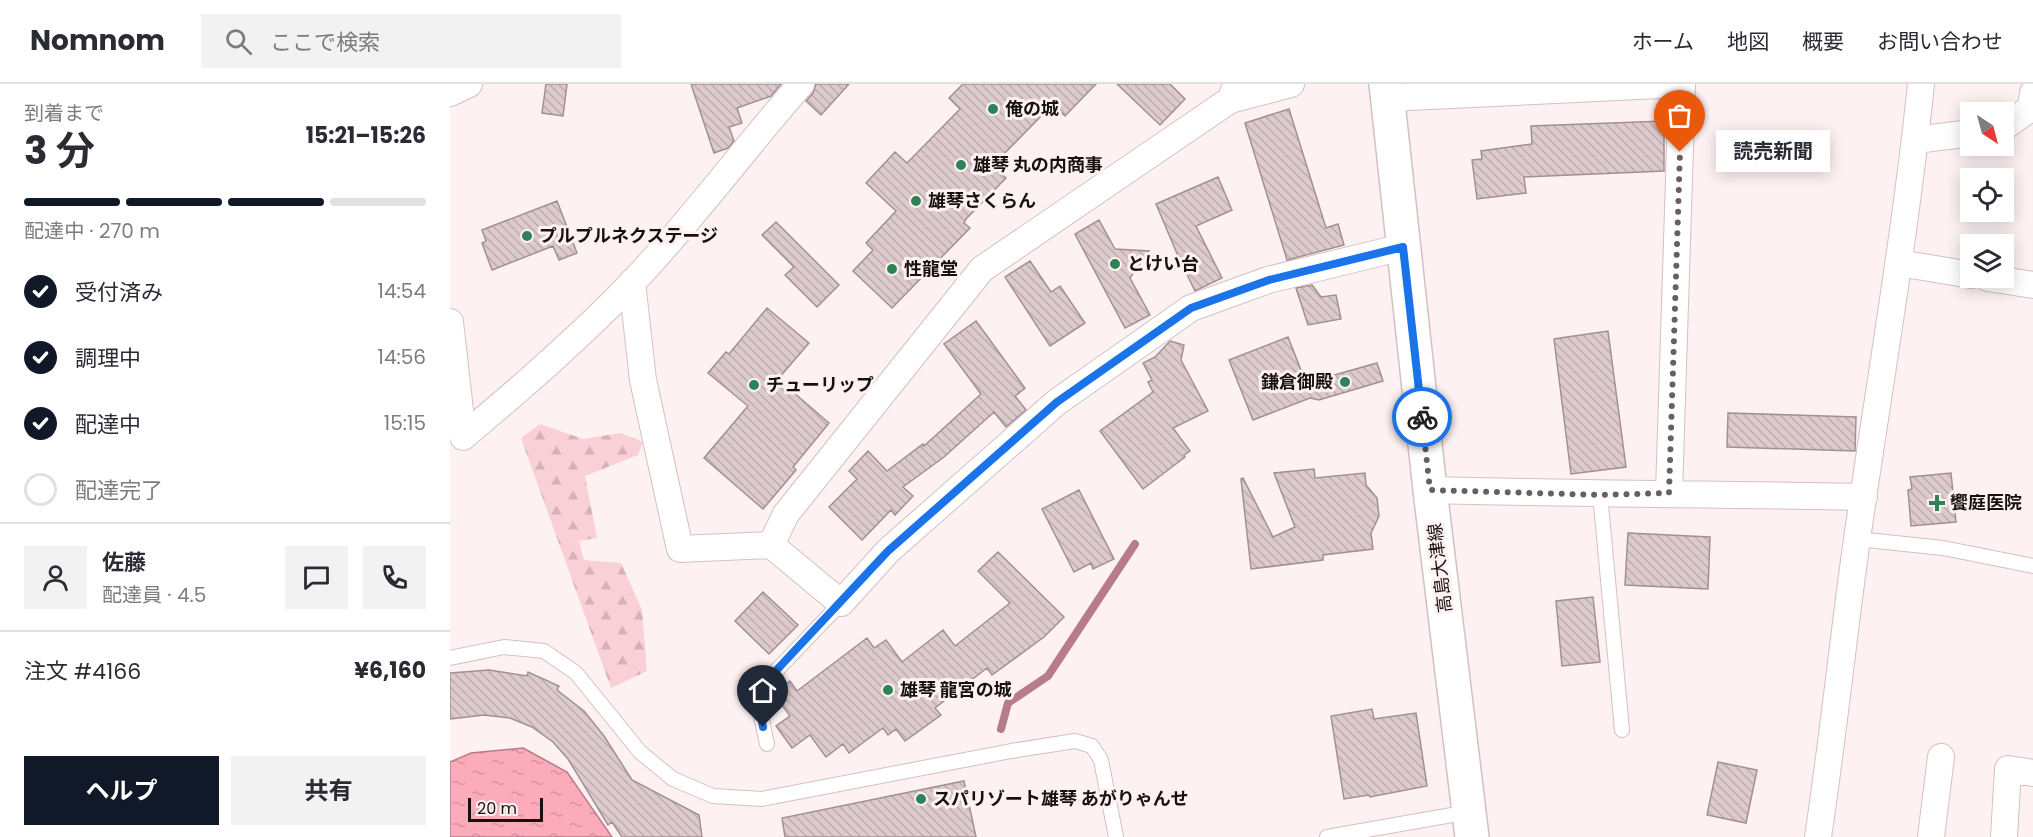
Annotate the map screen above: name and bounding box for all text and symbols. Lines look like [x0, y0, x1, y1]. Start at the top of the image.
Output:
search box [201, 14, 621, 68]
text: Nomnom [30, 21, 165, 60]
icon: search [222, 25, 255, 58]
text: ここで検索 [270, 27, 380, 58]
text: ホーム [1632, 27, 1694, 56]
text: 地図 [1727, 27, 1769, 56]
text: 概要 [1802, 27, 1844, 56]
text: お問い合わせ [1877, 27, 2003, 56]
pin [1654, 90, 1705, 152]
place label: 俺の城 [1005, 96, 1059, 121]
text: 到着まで [24, 99, 104, 127]
icon: bag [1663, 99, 1696, 132]
marker: 俺の城 [986, 102, 1000, 116]
north arrow [1960, 102, 2014, 156]
map controls [1960, 102, 2014, 288]
text: 15:21–15:26 [306, 120, 426, 151]
text: 3 分 [24, 123, 95, 178]
callout: 読売新聞 [1716, 131, 1830, 173]
text: 読売新聞 [1733, 137, 1813, 165]
place label: 雄琴 丸の内商事 [973, 152, 1103, 177]
marker: 雄琴 丸の内商事 [954, 158, 968, 172]
button: locate [1960, 168, 2014, 222]
place label: 雄琴さくらん [928, 188, 1036, 213]
marker: 雄琴さくらん [909, 194, 923, 208]
text: 配達中 · 270 m [24, 217, 160, 245]
place label: プルプルネクステージ [539, 223, 718, 248]
marker: プルプルネクステージ [520, 229, 534, 243]
button: layers [1960, 234, 2014, 288]
place label: とけい台 [1127, 251, 1199, 276]
place label: 性龍堂 [904, 256, 958, 281]
marker: とけい台 [1108, 257, 1122, 271]
marker: 性龍堂 [885, 262, 899, 276]
icon: check [24, 275, 57, 308]
text: 受付済み [75, 277, 163, 308]
text: 14:54 [378, 277, 426, 305]
icon: check [24, 341, 57, 374]
text: 調理中 [75, 343, 141, 374]
text: 14:56 [378, 343, 426, 371]
place label: 鎌倉御殿 [1261, 369, 1333, 394]
place label: チューリップ [766, 372, 874, 397]
marker: 鎌倉御殿 [1338, 375, 1352, 389]
marker: チューリップ [747, 378, 761, 392]
courier [1392, 387, 1452, 447]
icon: bike [1406, 401, 1439, 434]
icon: check [24, 407, 57, 440]
text: 配達中 [75, 409, 141, 440]
text: 15:15 [384, 409, 426, 437]
text: 配達完了 [75, 475, 163, 506]
place label: 饗庭医院 [1950, 490, 2022, 515]
marker: 饗庭医院 [1928, 494, 1946, 512]
street label: 高島大津線 [1422, 522, 1457, 614]
button: person [24, 546, 87, 609]
button: chat [285, 546, 348, 609]
button: phone [363, 546, 426, 609]
text: 佐藤 [102, 547, 146, 578]
text: 配達員 · 4.5 [102, 581, 206, 609]
text: ¥6,160 [354, 655, 426, 686]
text: 注文 #4166 [24, 656, 141, 687]
pin [737, 665, 788, 727]
icon: home [746, 674, 779, 707]
place label: 雄琴 龍宮の城 [900, 677, 1012, 702]
marker: 雄琴 龍宮の城 [881, 683, 895, 697]
button: ヘルプ [24, 756, 219, 825]
button: 共有 [231, 756, 426, 825]
place label: スパリゾート雄琴 あがりゃんせ [933, 786, 1189, 811]
marker: スパリゾート雄琴 あがりゃんせ [914, 792, 928, 806]
scale bar [468, 795, 543, 822]
text: 20 m [477, 797, 517, 820]

